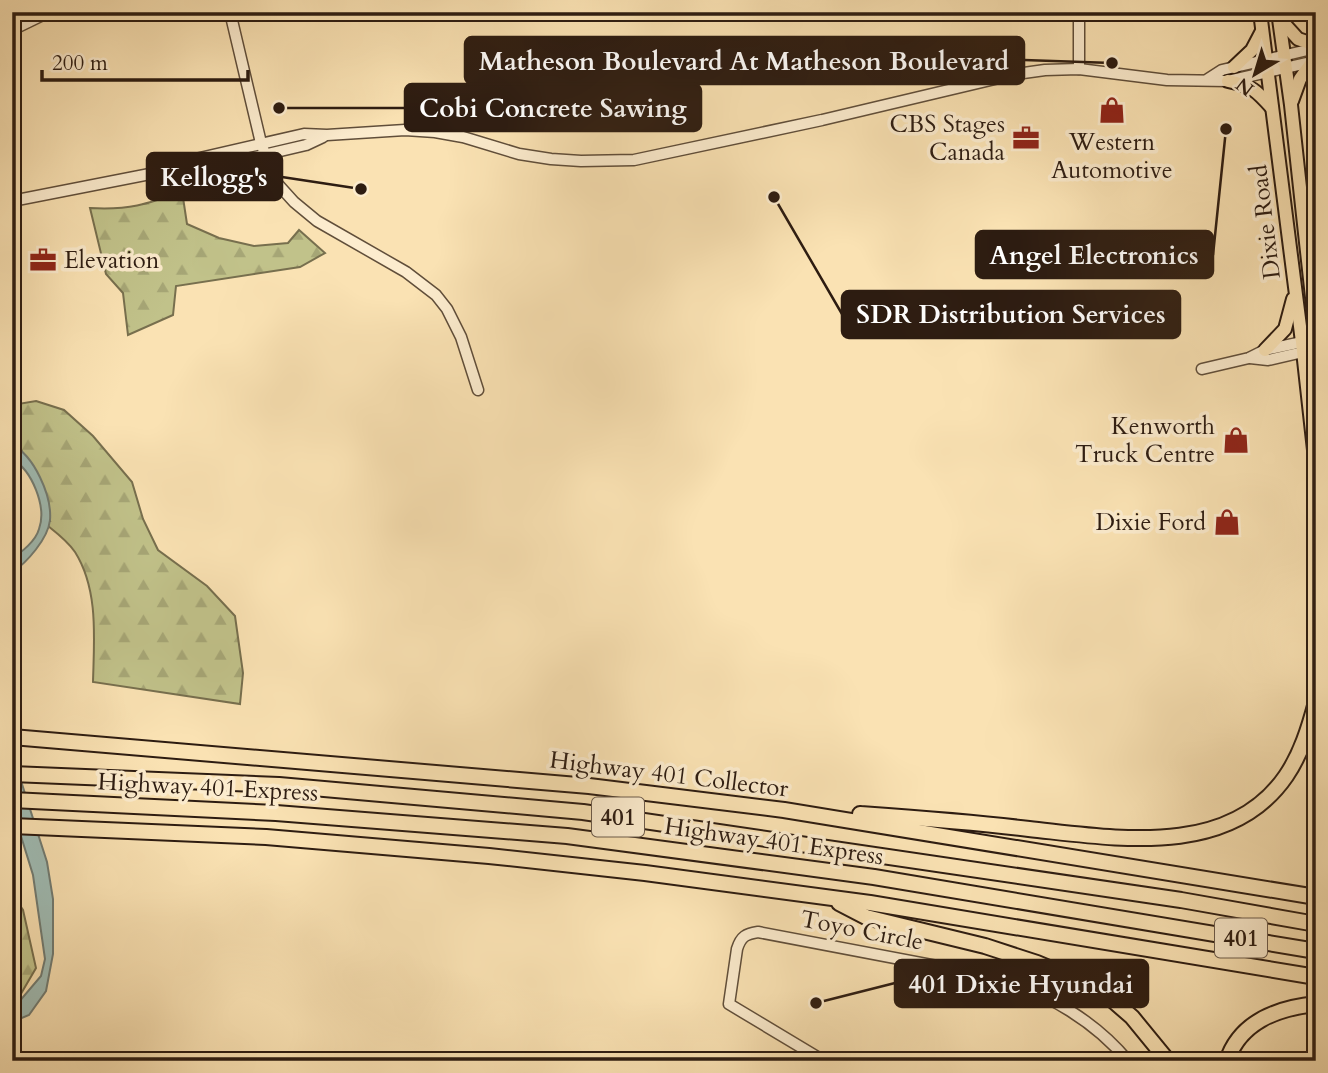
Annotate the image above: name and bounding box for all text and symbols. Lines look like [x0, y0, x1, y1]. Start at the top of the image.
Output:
callout: Matheson Boulevard At Matheson Boulevard [465, 37, 1024, 84]
scale bar [42, 38, 248, 82]
north arrow [1220, 38, 1290, 108]
text: Matheson Boulevard At Matheson Boulevard [479, 44, 1009, 79]
text: 200 m [52, 49, 108, 78]
text: N [1230, 71, 1260, 102]
callout: Cobi Concrete Sawing [405, 84, 701, 131]
text: Cobi Concrete Sawing [419, 91, 687, 126]
shop icon: Western Automotive [1097, 95, 1127, 125]
place label: CBS Stages Canada [890, 108, 1006, 169]
office icon: CBS Stages Canada [1011, 123, 1041, 153]
place label: Western Automotive [1051, 126, 1173, 187]
callout: Kellogg's [147, 153, 282, 200]
text: Kellogg's [160, 160, 268, 195]
street label: Dixie Road [1242, 163, 1289, 281]
callout: Angel Electronics [976, 231, 1213, 278]
text: Angel Electronics [989, 238, 1199, 273]
place label: Elevation [64, 244, 160, 277]
office icon: Elevation [28, 245, 58, 275]
callout: SDR Distribution Services [842, 291, 1180, 338]
text: SDR Distribution Services [856, 297, 1166, 332]
place label: Kenworth Truck Centre [1075, 410, 1215, 471]
shop icon: Kenworth Truck Centre [1221, 425, 1251, 455]
place label: Dixie Ford [1096, 506, 1206, 539]
shop icon: Dixie Ford [1212, 507, 1242, 537]
street label: Highway 401 Collector [548, 743, 790, 806]
street label: Highway 401 Express [97, 765, 319, 810]
road number: 401 [592, 797, 644, 836]
street label: Highway 401 Express [662, 810, 886, 873]
street label: Toyo Circle [798, 902, 926, 959]
road number: 401 [1215, 918, 1267, 958]
callout: 401 Dixie Hyundai [895, 960, 1148, 1007]
text: 401 Dixie Hyundai [908, 967, 1134, 1002]

